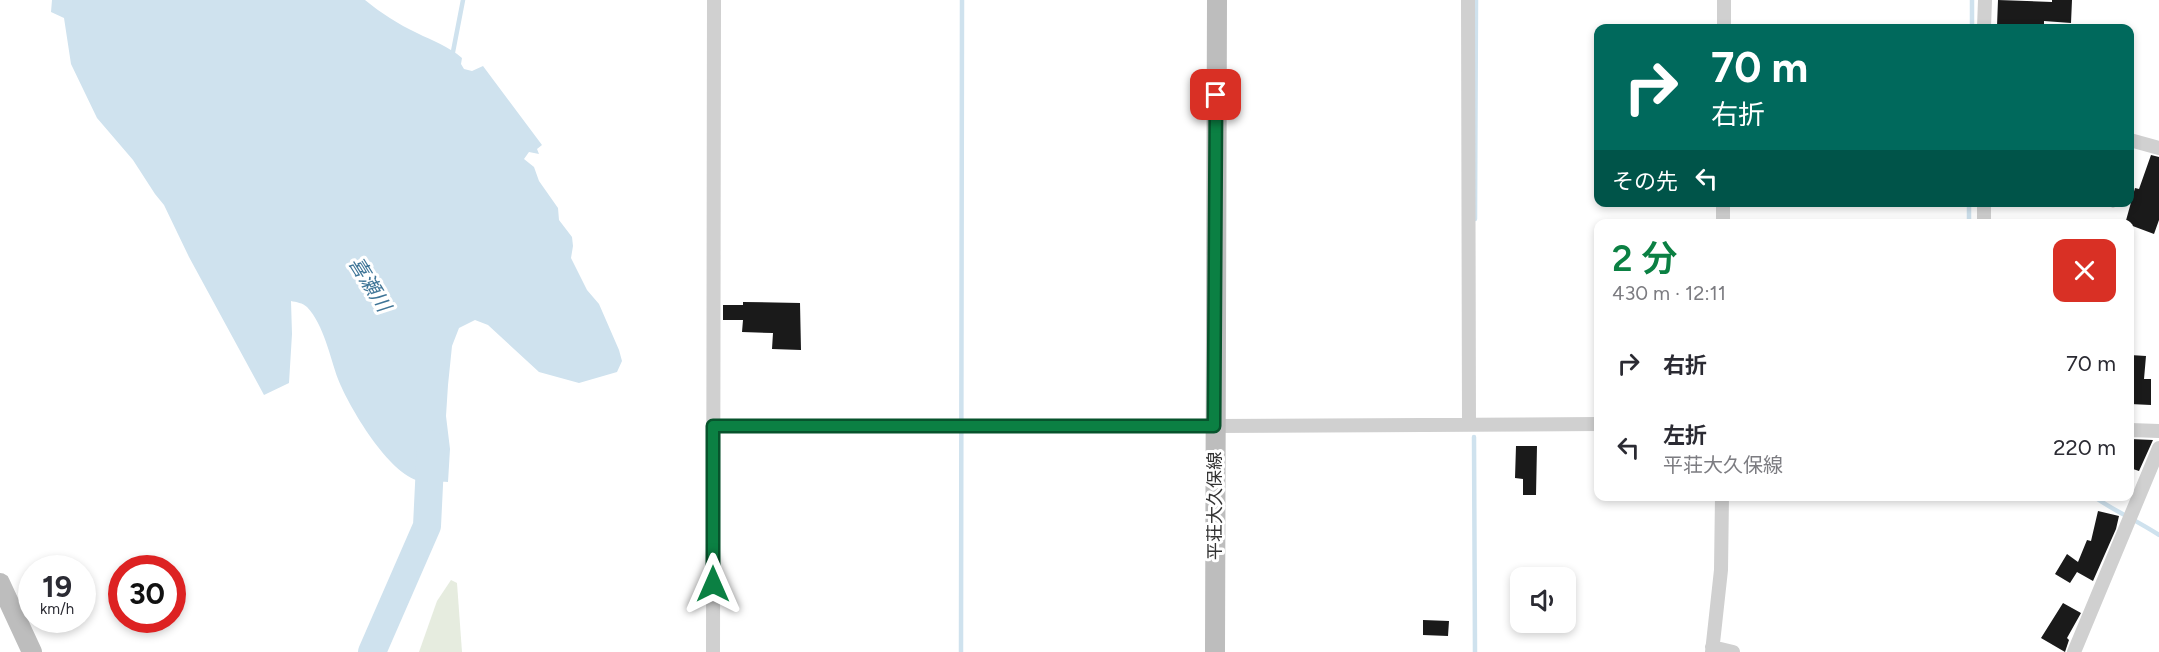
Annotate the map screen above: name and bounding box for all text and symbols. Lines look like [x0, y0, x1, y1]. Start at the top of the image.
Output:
text: 70 m [1711, 42, 1808, 93]
icon: right [1612, 48, 1690, 126]
pin [1190, 69, 1241, 120]
icon: arrive [1199, 78, 1232, 111]
text: 右折 [1711, 98, 1765, 131]
icon: left [1690, 162, 1723, 195]
text: その先 [1612, 168, 1678, 195]
text: 2 分 [1612, 237, 1677, 280]
button: close [2053, 239, 2116, 302]
water label: 喜瀬川 [344, 252, 397, 317]
text: 430 m · 12:11 [1612, 281, 1726, 305]
icon: right [1612, 347, 1645, 380]
text: 70 m [2066, 350, 2116, 377]
text: 右折 [1663, 352, 1707, 379]
text: 左折 [1663, 422, 1707, 449]
icon: left [1612, 431, 1645, 464]
text: 220 m [2053, 434, 2116, 461]
street label: 平荘大久保線 [1204, 452, 1226, 560]
text: 平荘大久保線 [1663, 453, 1783, 477]
position arrow [681, 552, 745, 616]
speed limit sign: 30 [108, 555, 186, 633]
map controls [1510, 567, 1576, 633]
button: sound [1510, 567, 1576, 633]
text: 19 [42, 568, 72, 605]
text: km/h [40, 600, 74, 618]

